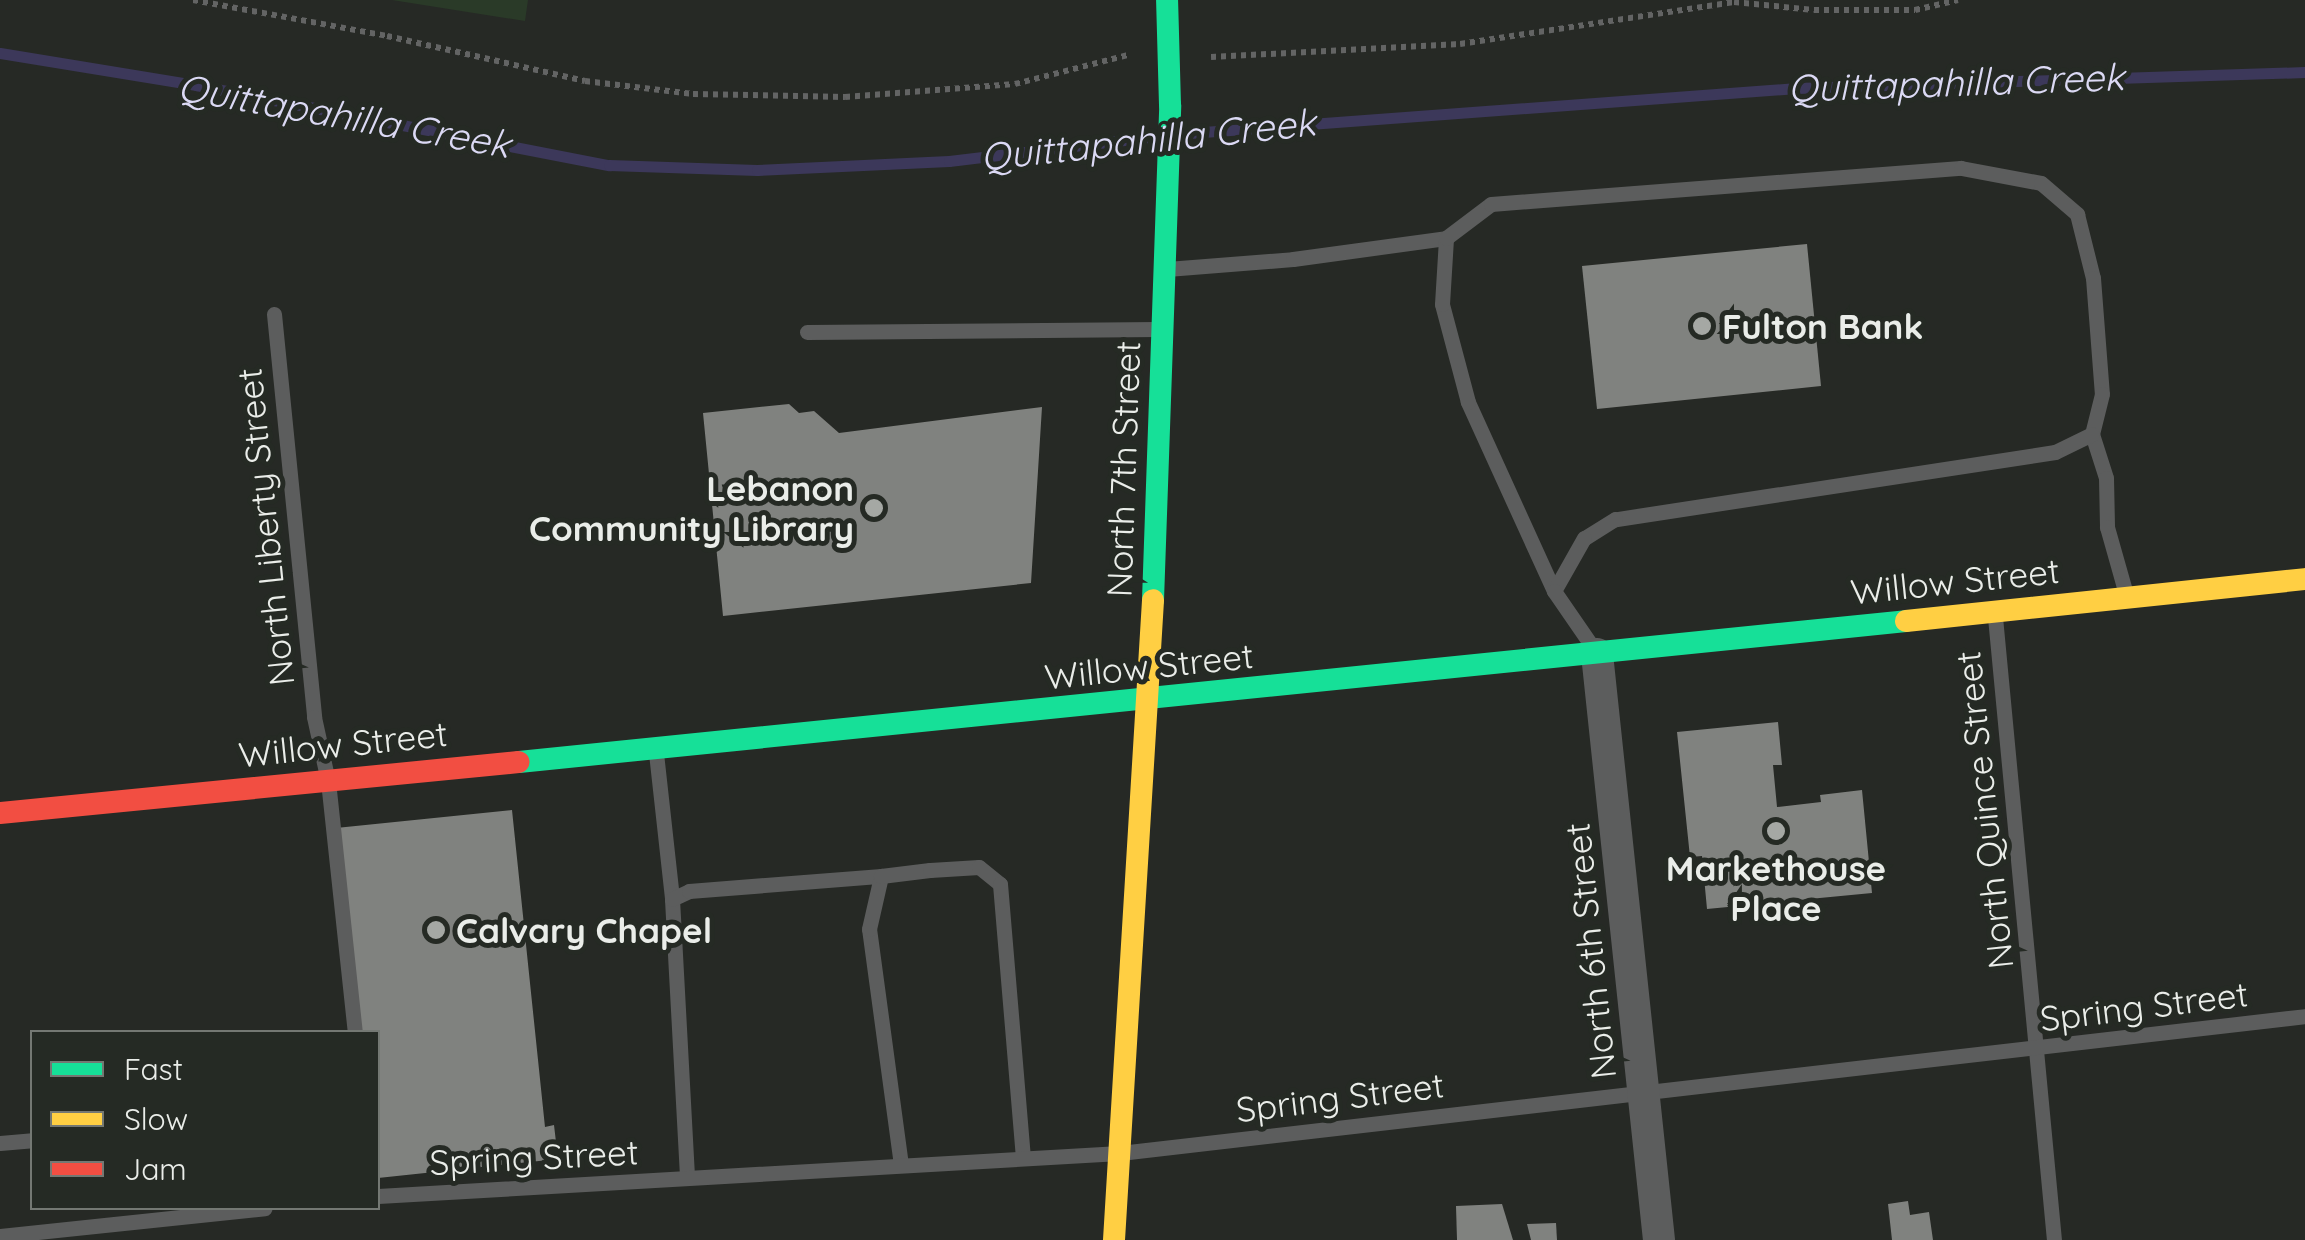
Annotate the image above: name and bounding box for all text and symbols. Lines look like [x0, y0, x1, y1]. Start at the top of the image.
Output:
water label: Quittapahilla Creek [1787, 54, 2125, 112]
water label: Quittapahilla Creek [174, 64, 514, 168]
water label: Quittapahilla Creek [978, 100, 1318, 180]
place label: Fulton Bank [1722, 305, 1923, 347]
marker: Fulton Bank [1691, 315, 1713, 337]
street label: North 7th Street [1098, 340, 1148, 598]
street label: North Liberty Street [227, 366, 303, 688]
place label: Lebanon Community Library [529, 467, 854, 549]
marker: Lebanon Community Library [863, 497, 885, 519]
street label: Willow Street [1849, 549, 2061, 613]
street label: Willow Street [1043, 634, 1255, 698]
street label: North Quince Street [1946, 649, 2022, 971]
street label: Willow Street [237, 712, 449, 776]
marker: Markethouse Place [1765, 820, 1787, 842]
street label: North 6th Street [1556, 821, 1624, 1081]
place label: Markethouse Place [1666, 847, 1886, 929]
place label: Calvary Chapel [456, 909, 712, 951]
marker: Calvary Chapel [425, 919, 447, 941]
street label: Spring Street [2038, 972, 2250, 1040]
legend [30, 1030, 380, 1210]
text: Fast [124, 1050, 183, 1088]
street label: Spring Street [1234, 1063, 1446, 1131]
text: Slow [124, 1100, 188, 1138]
street label: Spring Street [428, 1131, 640, 1183]
text: Jam [124, 1150, 187, 1188]

